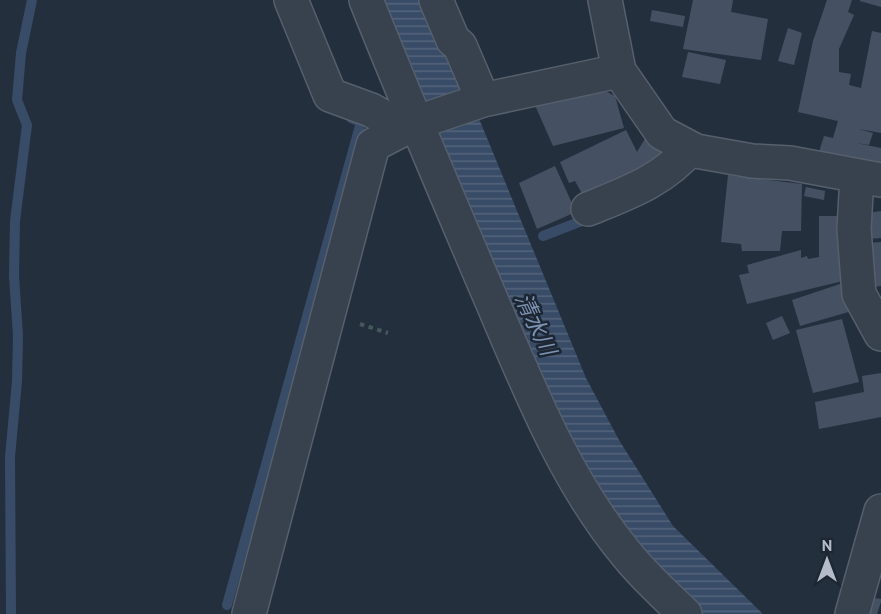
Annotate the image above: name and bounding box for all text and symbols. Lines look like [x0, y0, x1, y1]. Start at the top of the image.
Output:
water label: 清水川 [509, 288, 563, 362]
north arrow [797, 530, 857, 590]
text: N [822, 535, 832, 555]

